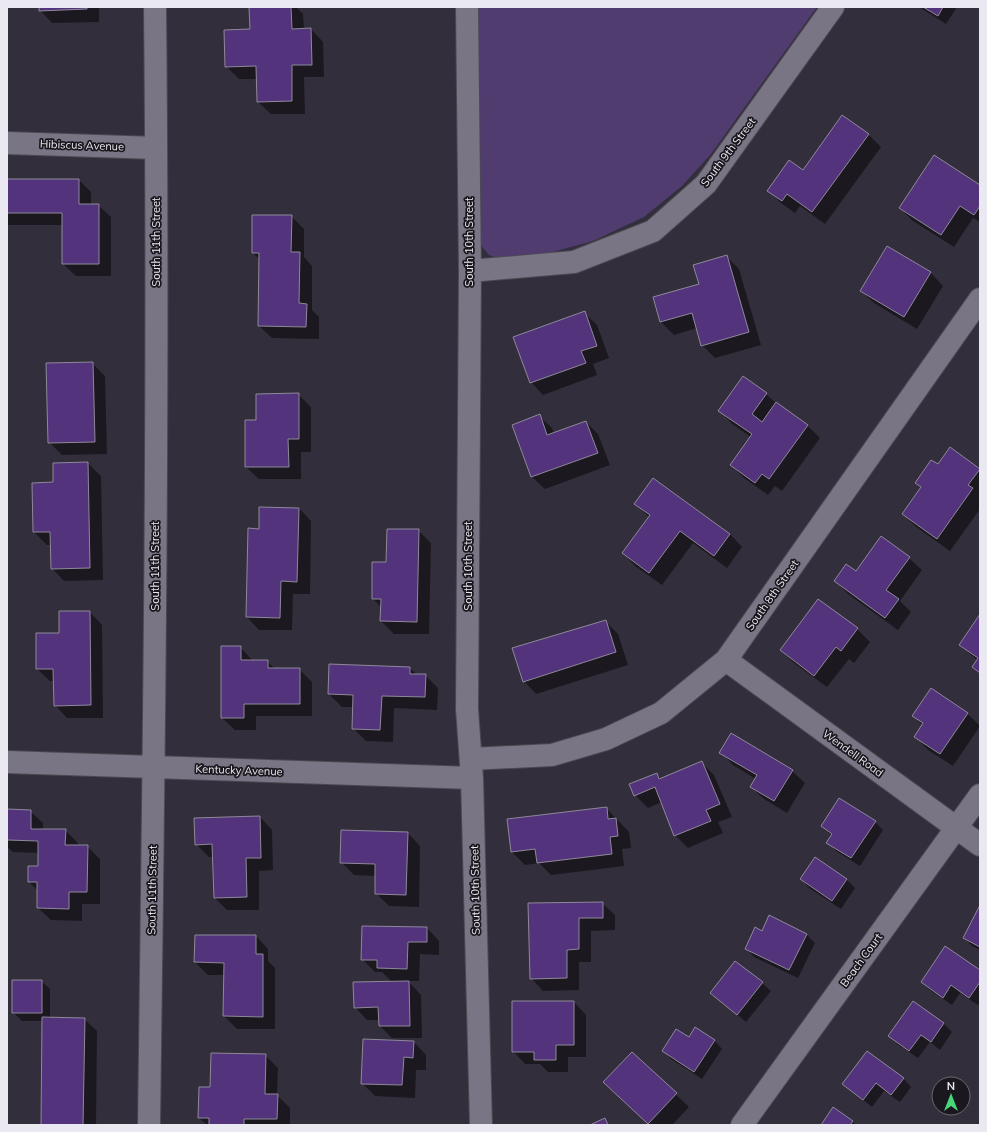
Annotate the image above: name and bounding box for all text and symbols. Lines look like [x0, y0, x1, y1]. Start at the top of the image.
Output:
street label: South 9th Street [697, 115, 759, 189]
street label: Hibiscus Avenue [40, 137, 124, 153]
street label: South 11th Street [149, 197, 163, 287]
street label: South 10th Street [462, 197, 476, 287]
street label: South 11th Street [148, 521, 162, 611]
street label: South 10th Street [461, 521, 475, 611]
street label: South 8th Street [743, 557, 802, 633]
street label: Wendell Road [820, 726, 886, 780]
street label: Kentucky Avenue [195, 761, 283, 779]
street label: South 11th Street [144, 845, 160, 935]
street label: South 10th Street [467, 845, 483, 935]
street label: Beach Court [837, 930, 885, 989]
north arrow [931, 1076, 971, 1116]
text: N [947, 1079, 955, 1093]

